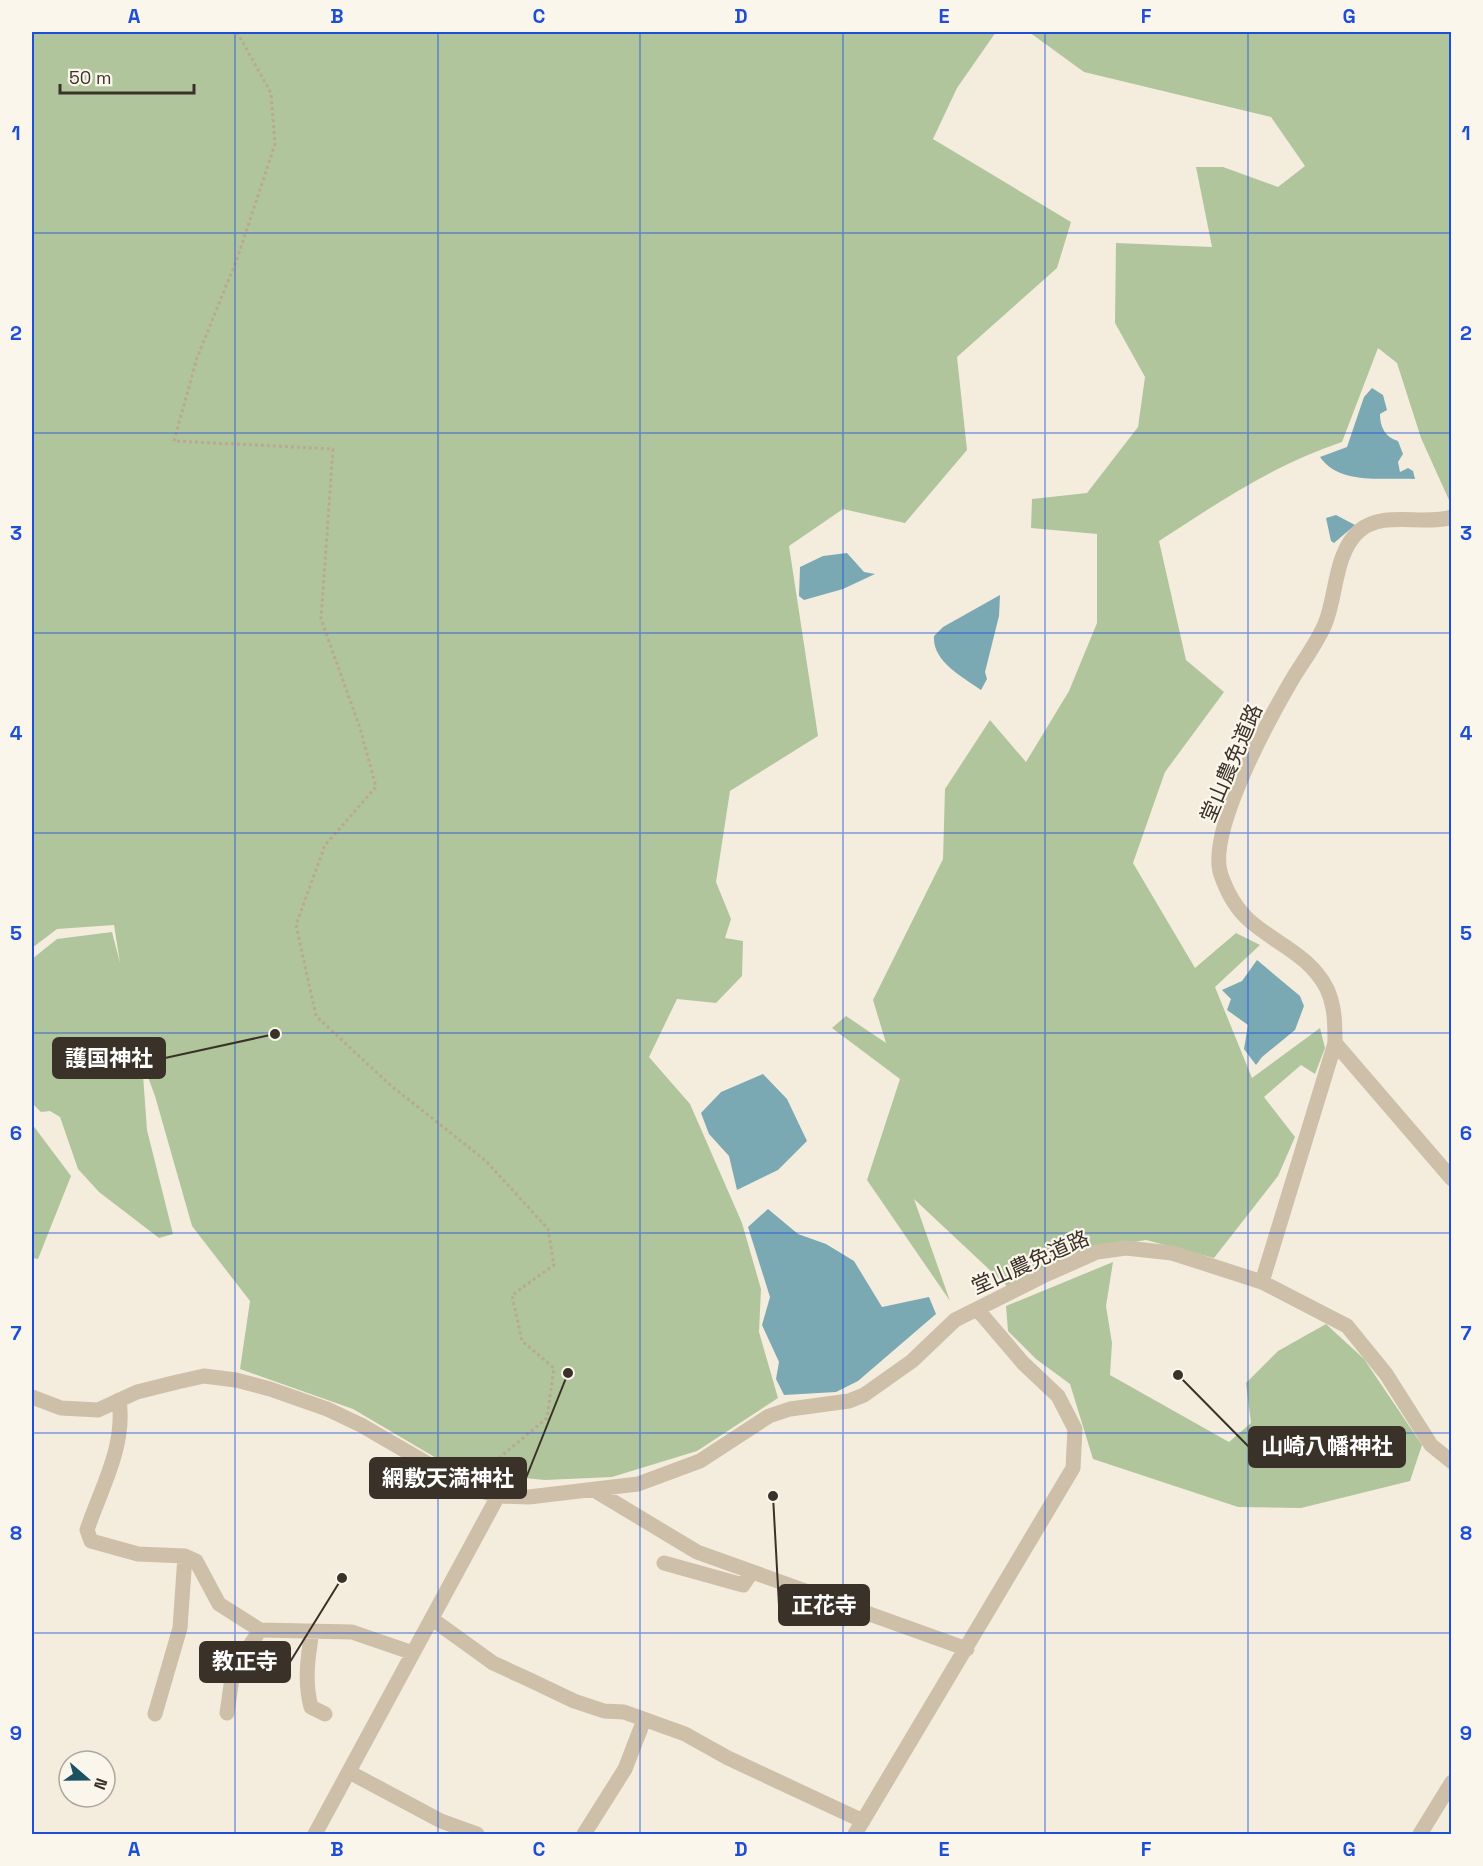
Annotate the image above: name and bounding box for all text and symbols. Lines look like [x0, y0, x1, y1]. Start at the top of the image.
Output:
text: A [128, 3, 141, 29]
text: B [330, 3, 344, 29]
text: C [533, 3, 546, 29]
text: D [734, 3, 748, 29]
text: E [938, 3, 950, 29]
text: F [1141, 3, 1152, 29]
text: G [1342, 3, 1356, 29]
scale bar [60, 57, 194, 95]
text: 50 m [69, 66, 111, 89]
text: 1 [11, 120, 21, 146]
text: 1 [1461, 120, 1471, 146]
text: 2 [10, 320, 22, 346]
text: 2 [1460, 320, 1472, 346]
text: 3 [10, 520, 22, 546]
text: 3 [1460, 520, 1472, 546]
street label: 堂山農免道路 [1194, 700, 1268, 826]
text: 4 [10, 720, 23, 746]
text: 4 [1460, 720, 1473, 746]
text: 5 [10, 920, 22, 946]
text: 5 [1460, 920, 1472, 946]
callout: 護国神社 [53, 1038, 165, 1078]
text: 護国神社 [65, 1044, 153, 1072]
text: 6 [10, 1120, 22, 1146]
text: 6 [1460, 1120, 1472, 1146]
street label: 堂山農免道路 [967, 1224, 1093, 1300]
text: 7 [10, 1320, 22, 1346]
text: 7 [1460, 1320, 1472, 1346]
callout: 山崎八幡神社 [1249, 1427, 1405, 1467]
text: 山崎八幡神社 [1261, 1432, 1393, 1460]
callout: 網敷天満神社 [370, 1458, 526, 1498]
text: 網敷天満神社 [382, 1464, 514, 1492]
text: 8 [10, 1520, 22, 1546]
text: 8 [1460, 1520, 1472, 1546]
callout: 正花寺 [779, 1585, 869, 1625]
text: 正花寺 [791, 1591, 857, 1619]
callout: 教正寺 [200, 1642, 290, 1682]
text: 教正寺 [212, 1647, 278, 1675]
text: 9 [10, 1720, 22, 1746]
text: 9 [1460, 1720, 1472, 1746]
north arrow [57, 1749, 117, 1809]
text: N [89, 1775, 112, 1793]
text: A [128, 1836, 141, 1862]
text: B [330, 1836, 344, 1862]
text: C [533, 1836, 546, 1862]
text: D [734, 1836, 748, 1862]
text: E [938, 1836, 950, 1862]
text: F [1141, 1836, 1152, 1862]
text: G [1342, 1836, 1356, 1862]

